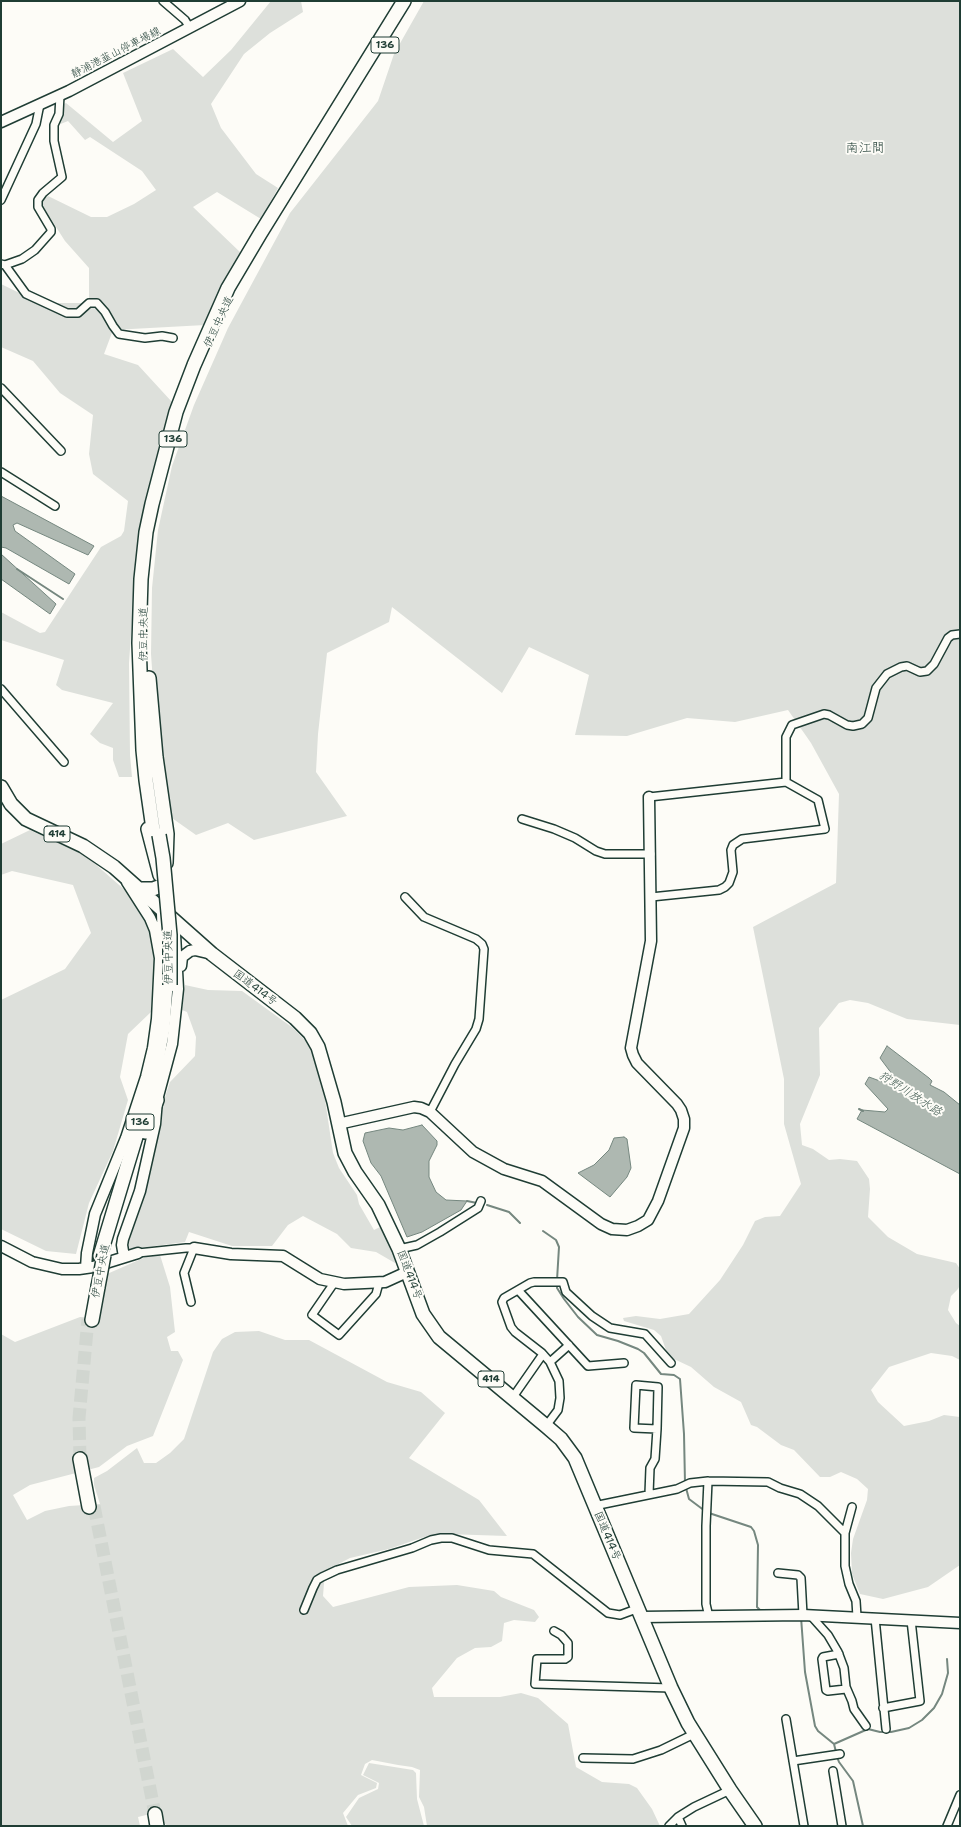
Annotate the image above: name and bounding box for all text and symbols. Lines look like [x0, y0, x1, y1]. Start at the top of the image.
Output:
street label: 静浦港韮山停車場線 [69, 25, 163, 81]
road number: 136 [371, 37, 399, 53]
district label: 南江間 [846, 141, 884, 157]
street label: 伊豆中央道 [201, 294, 237, 350]
road number: 136 [159, 431, 187, 447]
street label: 伊豆中央道 [137, 607, 151, 661]
road number: 414 [44, 826, 70, 842]
street label: 伊豆中央道 [162, 929, 176, 985]
street label: 国道414号 [230, 967, 280, 1009]
water label: 狩野川放水路 [876, 1068, 944, 1120]
road number: 136 [126, 1114, 154, 1130]
street label: 伊豆中央道 [89, 1243, 113, 1299]
street label: 国道414号 [394, 1248, 424, 1302]
road number: 414 [478, 1371, 504, 1387]
street label: 国道414号 [591, 1510, 623, 1562]

